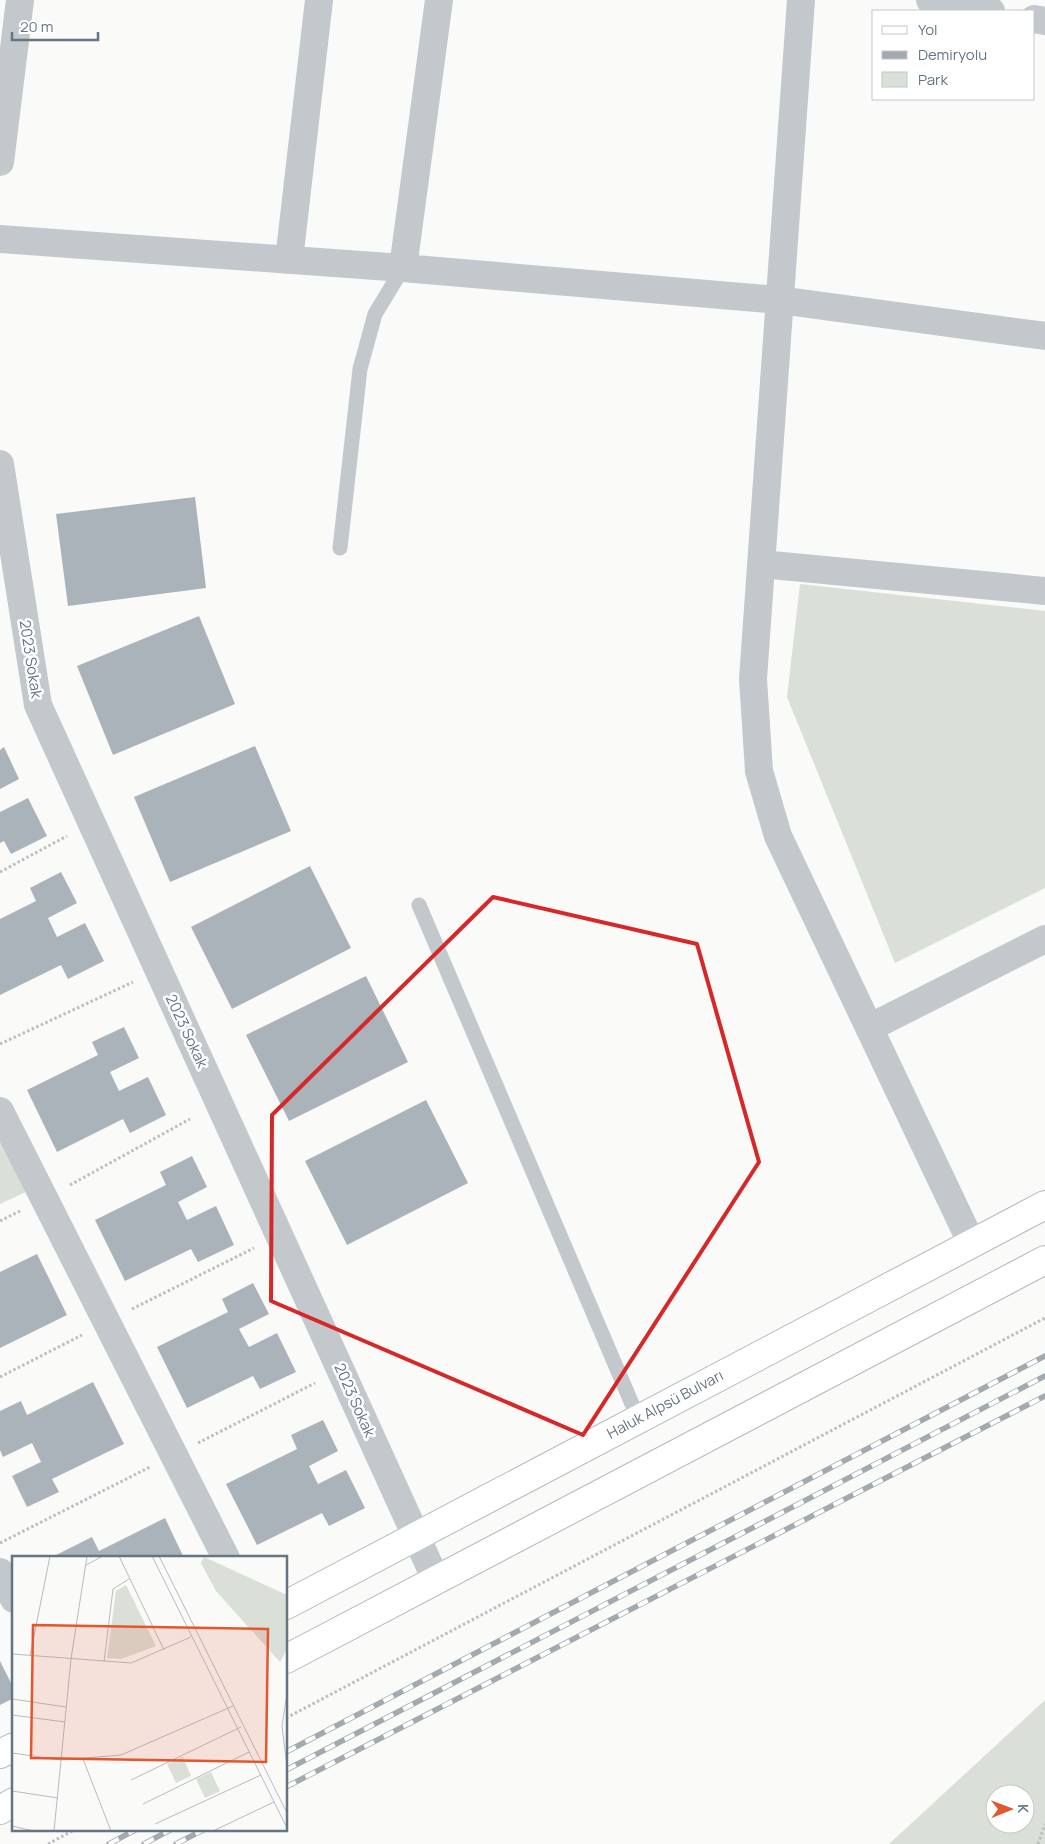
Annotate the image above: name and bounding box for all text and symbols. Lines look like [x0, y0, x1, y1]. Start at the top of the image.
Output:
scale bar [12, 10, 99, 42]
legend [872, 10, 1035, 100]
text: 20 m [20, 16, 53, 37]
text: Yol [918, 19, 938, 40]
text: Demiryolu [918, 44, 987, 65]
text: Park [918, 69, 948, 90]
street label: 2023 Sokak [14, 618, 48, 700]
street label: 2023 Sokak [161, 991, 213, 1072]
street label: 2023 Sokak [329, 1360, 381, 1441]
street label: Haluk Alpsü Bulvarı [603, 1364, 727, 1444]
inset map [12, 1556, 288, 1832]
north arrow [985, 1784, 1035, 1834]
text: K [1014, 1804, 1033, 1814]

